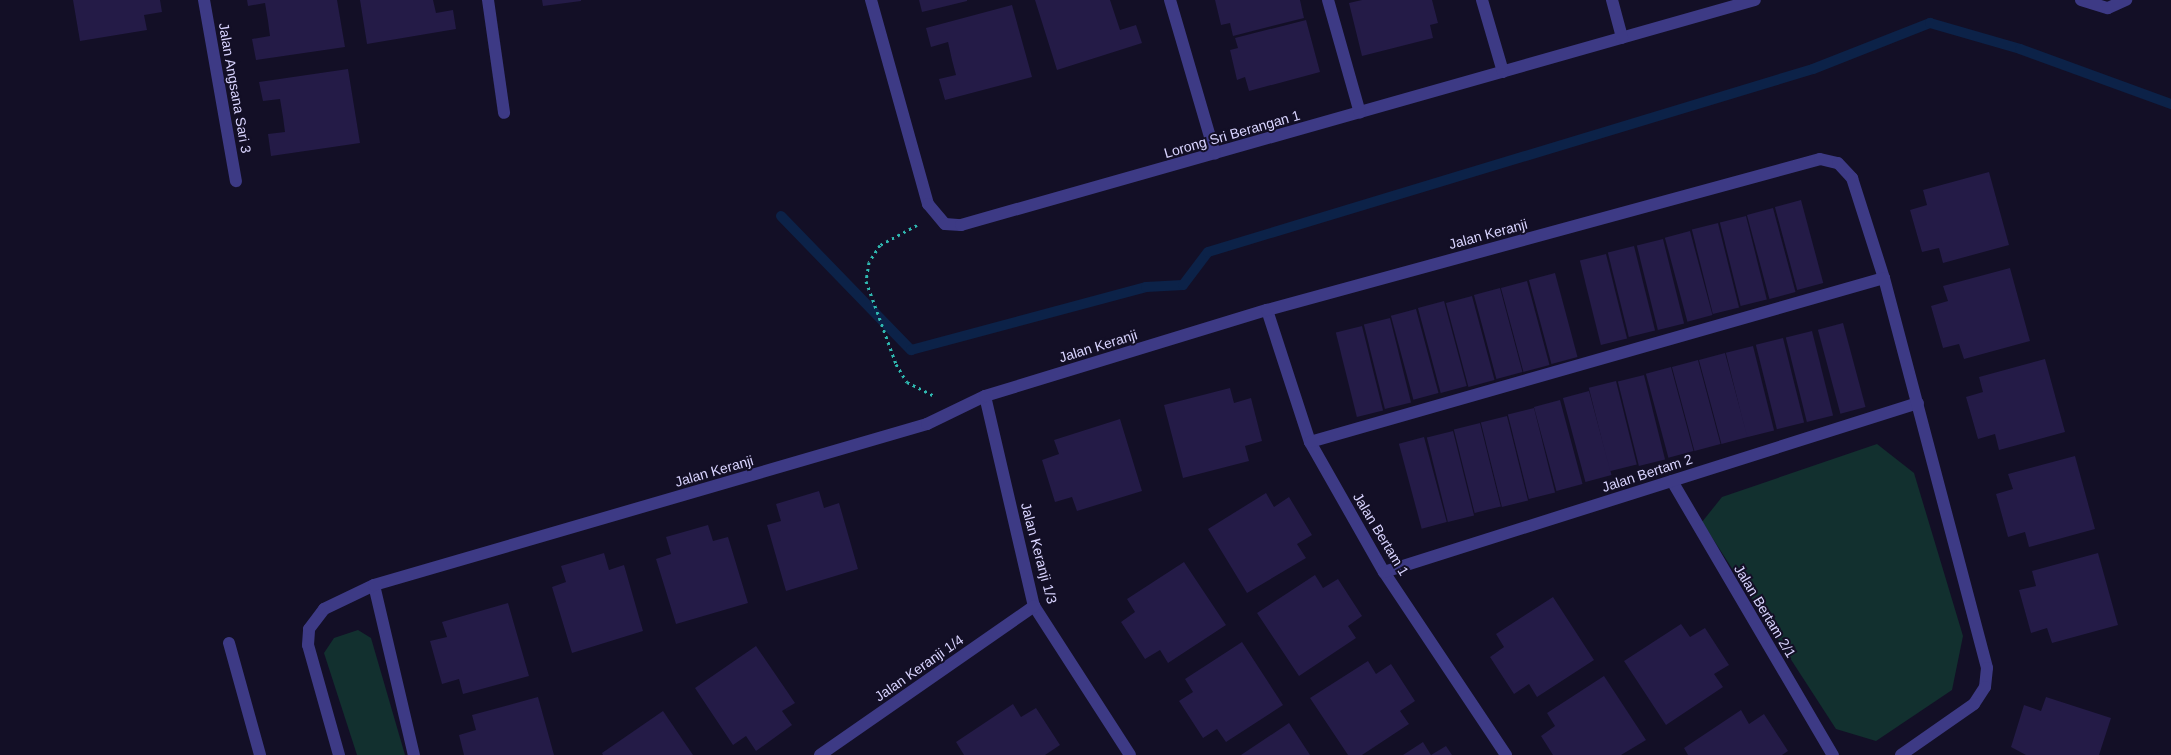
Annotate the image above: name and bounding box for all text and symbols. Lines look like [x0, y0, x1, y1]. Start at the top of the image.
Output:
street label: Jalan Angsana Sari 3 [215, 21, 255, 155]
street label: Lorong Sri Berangan 1 [1162, 107, 1302, 161]
street label: Jalan Keranji [1447, 215, 1529, 253]
street label: Jalan Keranji [1057, 326, 1139, 366]
street label: Jalan Bertam 2 [1600, 450, 1694, 496]
street label: Jalan Keranji [673, 452, 755, 490]
street label: Jalan Bertam 1 [1350, 489, 1412, 579]
street label: Jalan Keranji 1/3 [1017, 500, 1061, 606]
street label: Jalan Bertam 2/1 [1731, 561, 1799, 661]
street label: Jalan Keranji 1/4 [871, 631, 967, 705]

